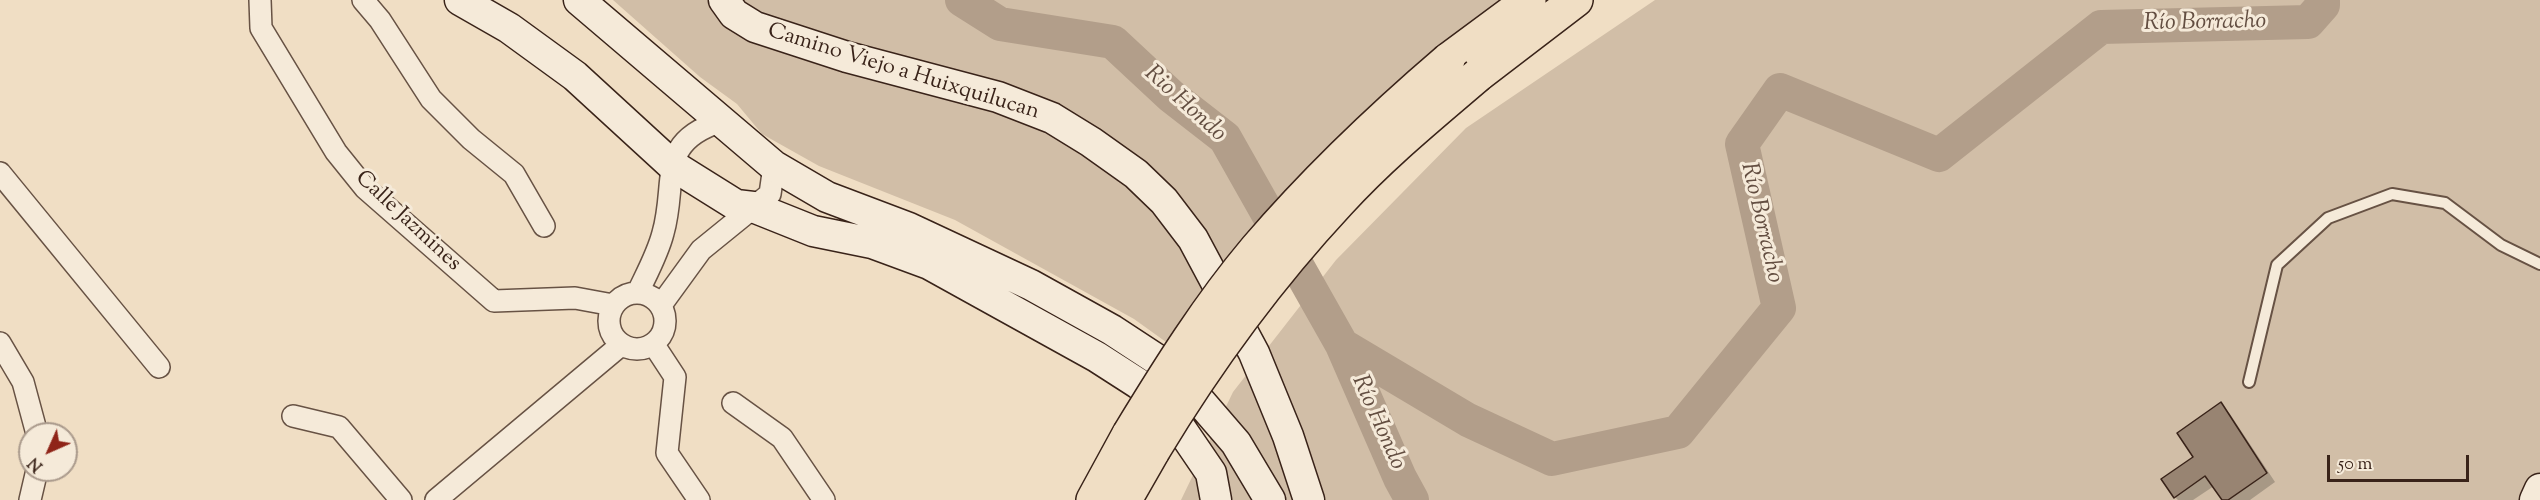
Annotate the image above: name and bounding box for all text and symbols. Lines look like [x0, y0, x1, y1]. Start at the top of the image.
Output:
water label: Río Borracho [2144, 9, 2266, 39]
street label: Camino Viejo a Huixquilucan [764, 19, 1042, 127]
water label: Rio Hondo [1137, 61, 1231, 149]
water label: Río Borracho [1732, 160, 1788, 286]
street label: Calle Jazmines [348, 166, 466, 278]
water label: Río Hondo [1343, 371, 1411, 475]
north arrow [18, 422, 78, 482]
scale bar [2330, 443, 2472, 481]
text: N [24, 451, 49, 476]
text: 50 m [2338, 452, 2372, 478]

